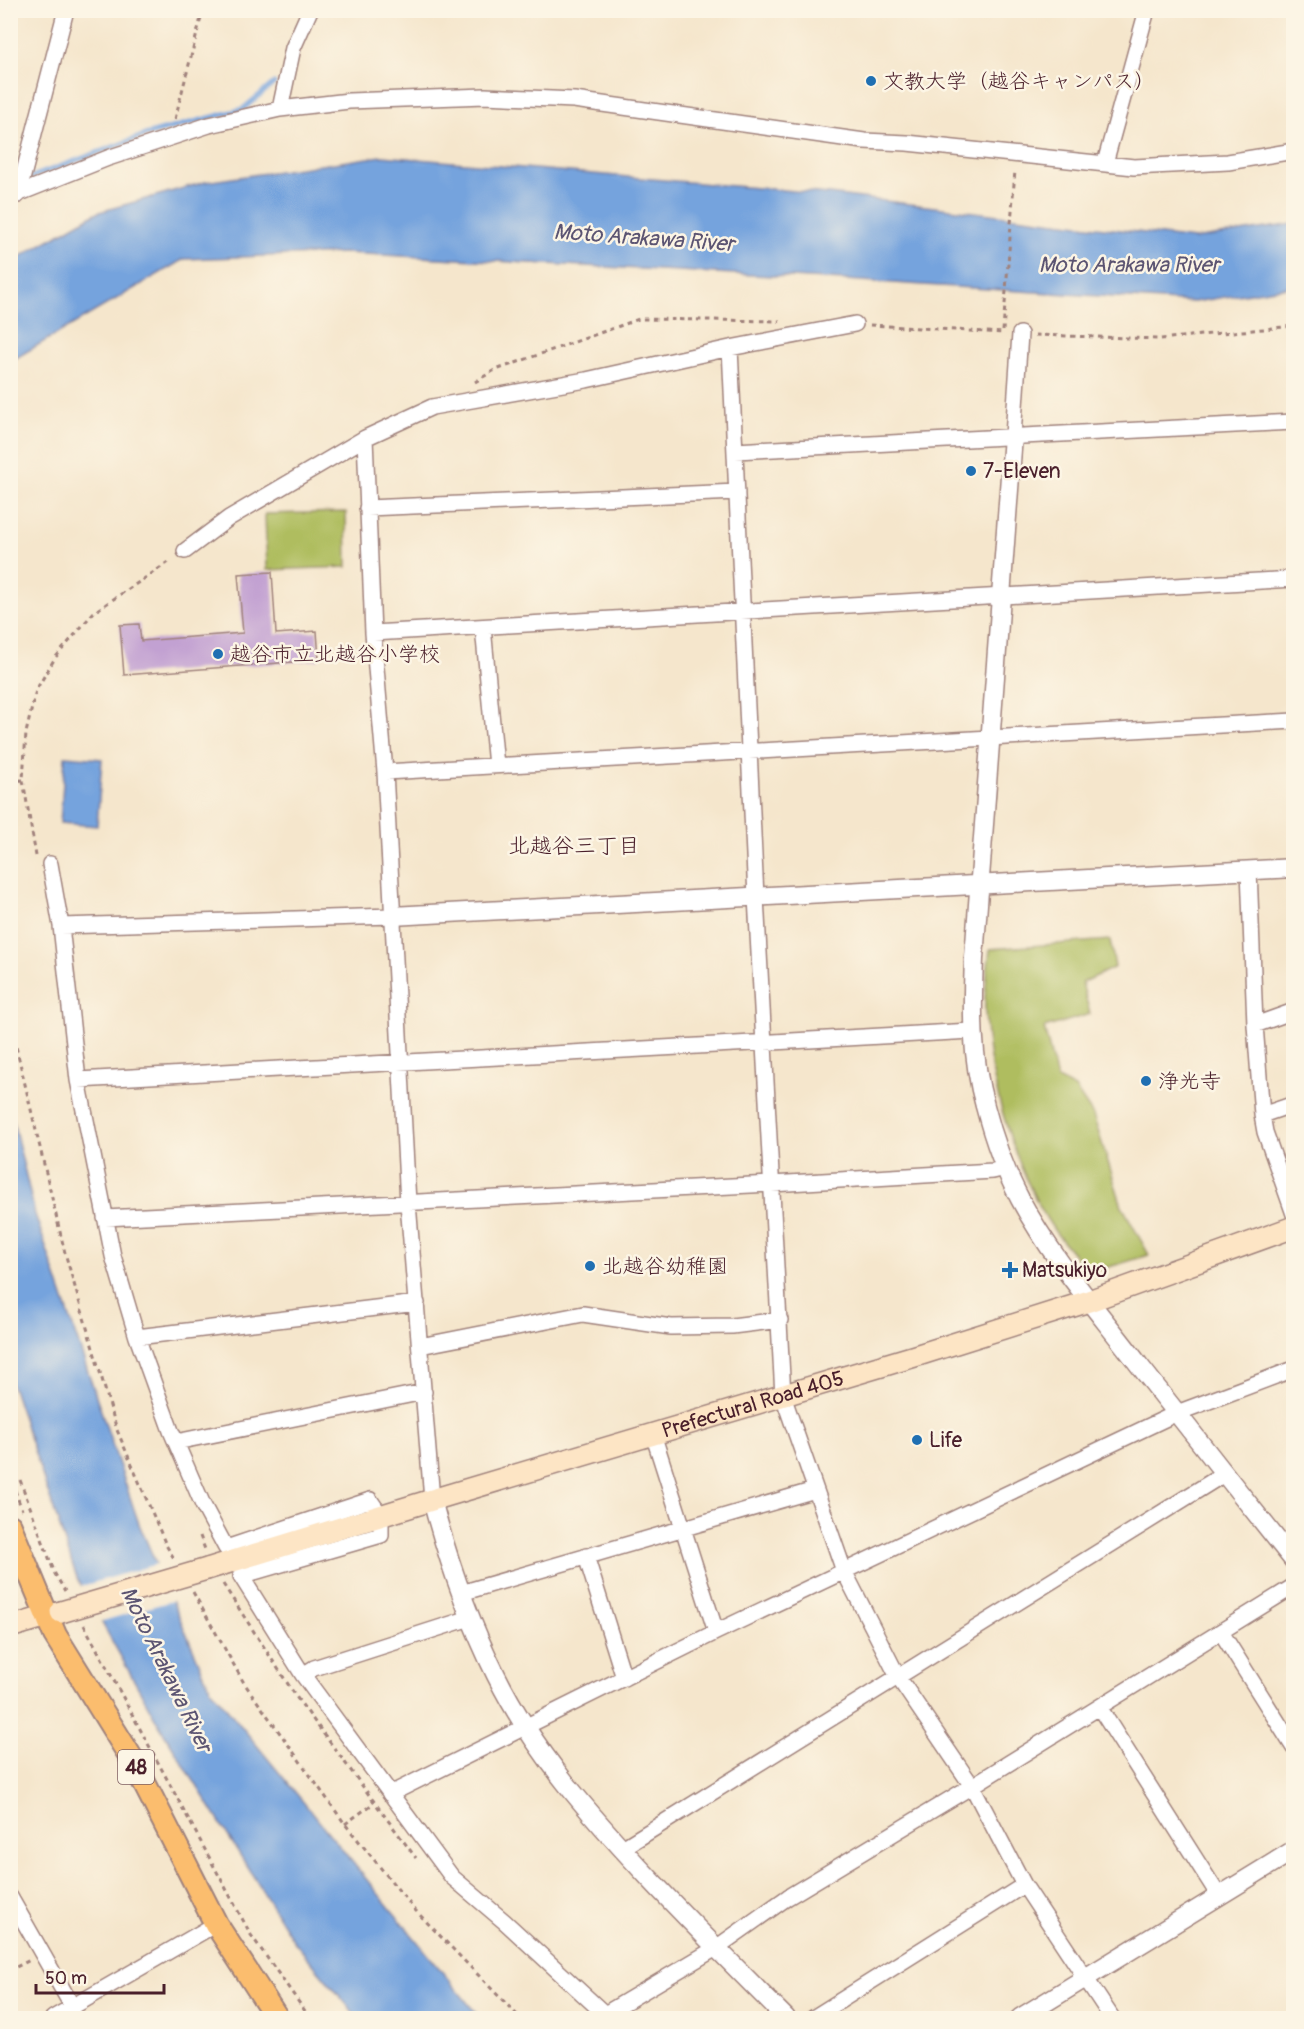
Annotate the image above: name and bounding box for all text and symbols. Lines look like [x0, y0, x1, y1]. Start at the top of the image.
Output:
place label: 文教大学（越谷キャンパス） [883, 68, 1155, 95]
marker: 文教大学（越谷キャンパス） [864, 74, 878, 88]
water label: Moto Arakawa River [553, 218, 738, 258]
water label: Moto Arakawa River [1039, 251, 1222, 279]
place label: 7-Eleven [983, 458, 1061, 485]
marker: 7-Eleven [964, 464, 978, 478]
place label: 越谷市立北越谷小学校 [230, 641, 440, 668]
marker: 越谷市立北越谷小学校 [211, 647, 225, 661]
district label: 北越谷三丁目 [508, 832, 640, 860]
place label: 浄光寺 [1158, 1068, 1221, 1095]
marker: 浄光寺 [1139, 1074, 1153, 1088]
place label: 北越谷幼稚園 [602, 1253, 728, 1280]
place label: Matsukiyo [1022, 1257, 1107, 1284]
marker: 北越谷幼稚園 [583, 1259, 597, 1273]
marker: Matsukiyo [1003, 1263, 1017, 1277]
street label: Prefectural Road 405 [659, 1365, 847, 1445]
place label: Life [929, 1427, 963, 1454]
marker: Life [910, 1433, 924, 1447]
water label: Moto Arakawa River [114, 1582, 220, 1760]
road number: 48 [118, 1750, 154, 1784]
scale bar [36, 1957, 164, 1995]
text: 50 m [45, 1967, 87, 1990]

